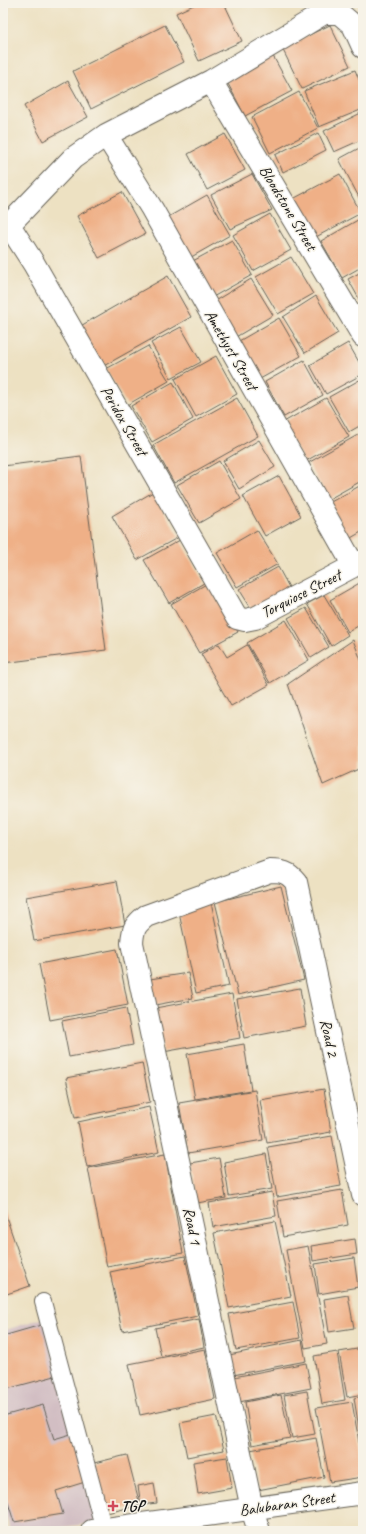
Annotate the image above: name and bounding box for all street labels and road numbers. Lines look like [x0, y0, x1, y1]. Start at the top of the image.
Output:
street label: Bloodstone Street [255, 162, 322, 256]
street label: Amethyst Street [200, 306, 263, 396]
street label: Peridox Street [96, 383, 153, 462]
street label: Torquiose Street [258, 564, 347, 623]
street label: Road 2 [315, 1017, 343, 1060]
street label: Road 1 [178, 1205, 206, 1247]
street label: Balubaran Street [238, 1487, 338, 1521]

